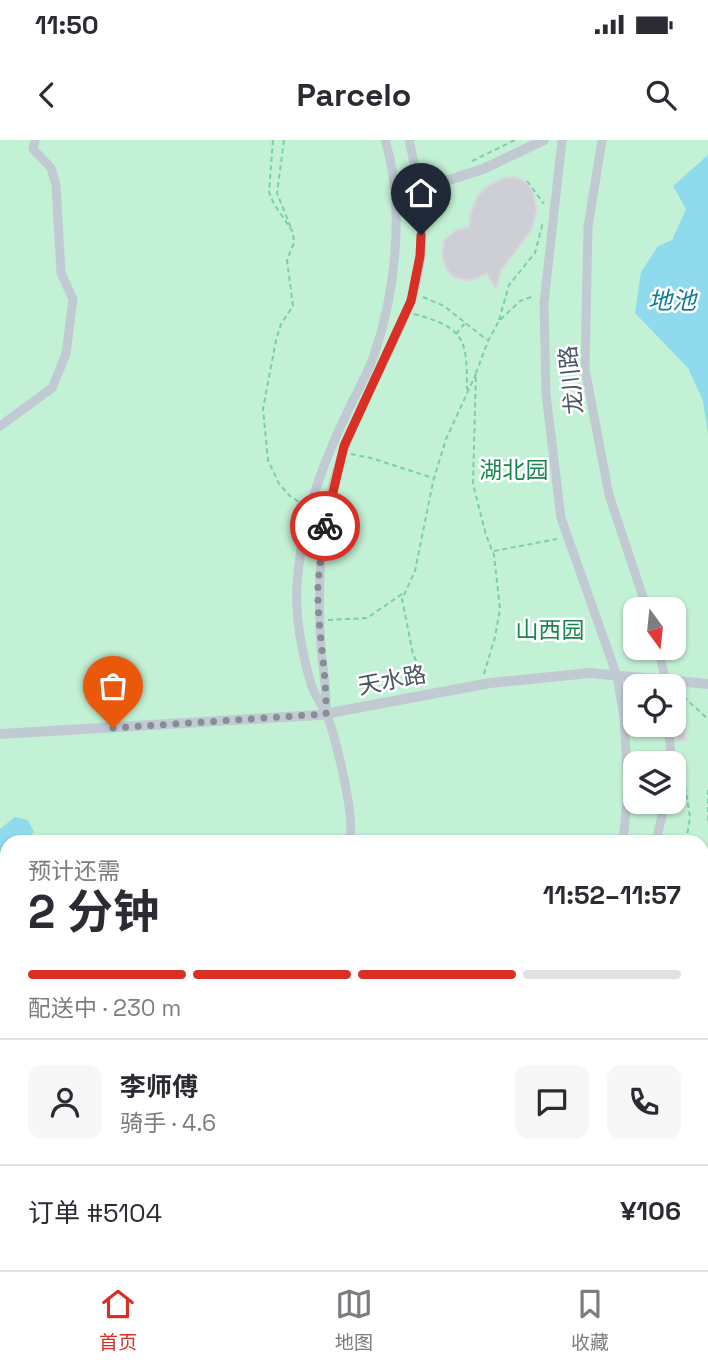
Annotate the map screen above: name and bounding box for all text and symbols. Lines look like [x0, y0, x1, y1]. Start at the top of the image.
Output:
text: 11:50 [35, 8, 99, 42]
text: Parcelo [297, 75, 411, 115]
icon: back [28, 76, 66, 114]
icon: search [642, 76, 680, 114]
pin [391, 163, 451, 235]
icon: home [402, 174, 440, 212]
water label: 地池 [648, 285, 698, 316]
street label: 龙川路 [552, 344, 590, 416]
park label: 湖北园 [480, 455, 549, 485]
courier [290, 491, 360, 561]
icon: bike [306, 507, 344, 545]
north arrow [623, 597, 686, 660]
map controls [623, 597, 686, 814]
park label: 山西园 [516, 615, 585, 645]
pin [83, 656, 143, 728]
street label: 天水路 [355, 659, 429, 701]
icon: bag [94, 667, 132, 705]
button: locate [623, 674, 686, 737]
button: layers [623, 751, 686, 814]
text: 预计还需 [28, 856, 120, 886]
text: 11:52–11:57 [543, 878, 681, 912]
text: 2 分钟 [28, 883, 159, 941]
text: 配送中 · 230 m [28, 993, 181, 1023]
button: person [28, 1065, 102, 1139]
button: chat [515, 1065, 589, 1139]
button: phone [607, 1065, 681, 1139]
text: 李师傅 [120, 1070, 198, 1104]
text: 骑手 · 4.6 [120, 1108, 216, 1138]
text: ¥106 [620, 1194, 681, 1228]
text: 订单 #5104 [28, 1196, 162, 1230]
tab: 首页 [99, 1285, 137, 1355]
tab: 地图 [335, 1285, 373, 1355]
tab: 收藏 [571, 1285, 609, 1355]

